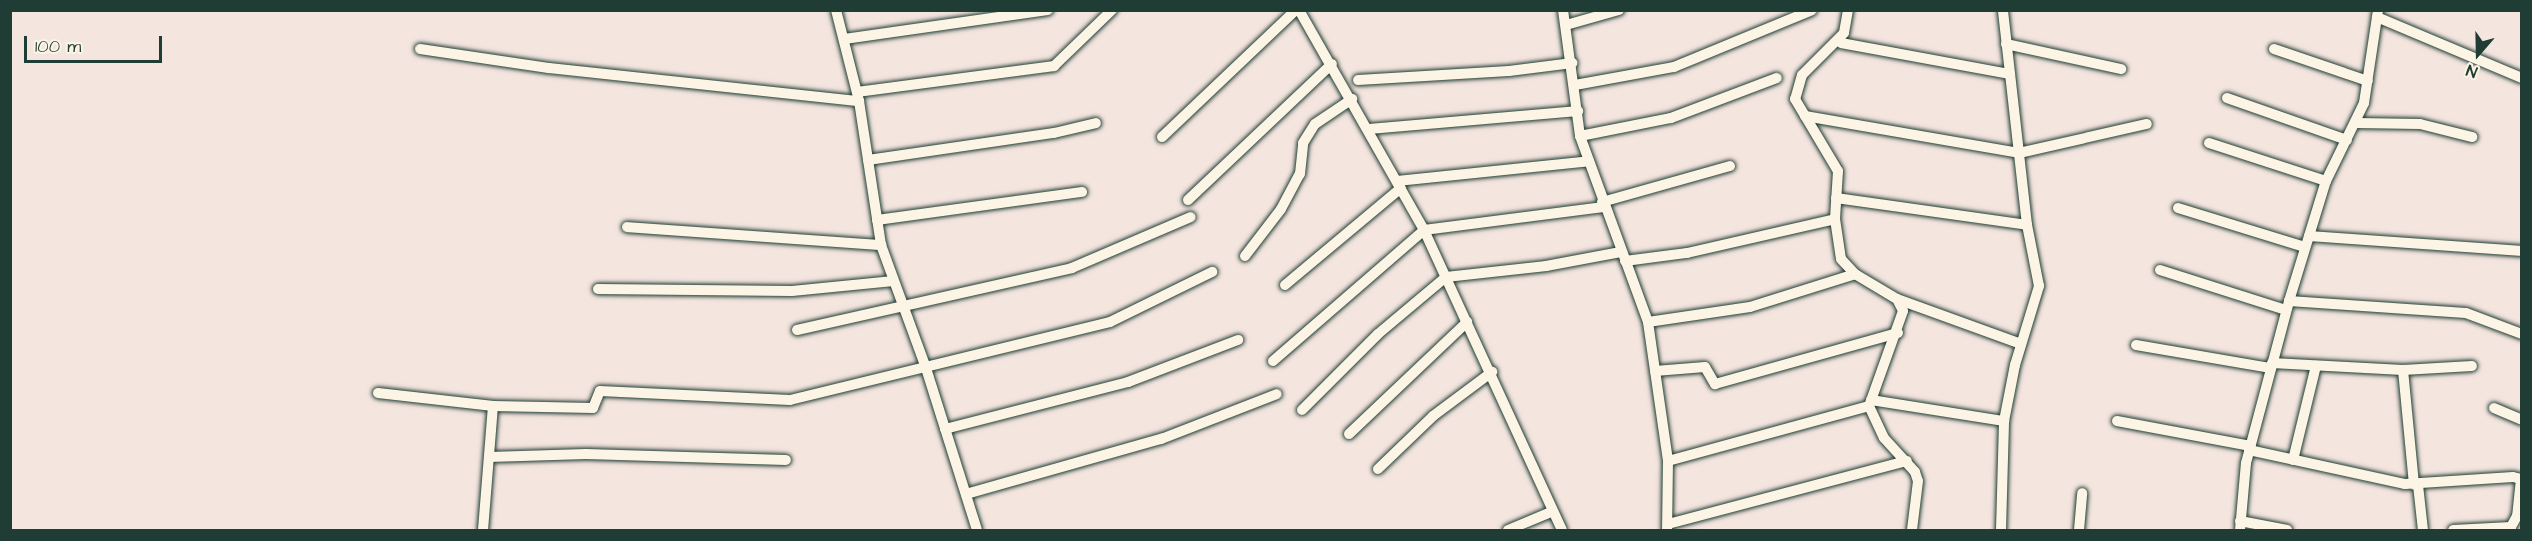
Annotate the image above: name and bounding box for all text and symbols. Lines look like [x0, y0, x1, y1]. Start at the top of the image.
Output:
scale bar [27, 24, 165, 62]
north arrow [2448, 24, 2508, 84]
text: 100 m [35, 34, 81, 59]
text: N [2463, 59, 2480, 83]

